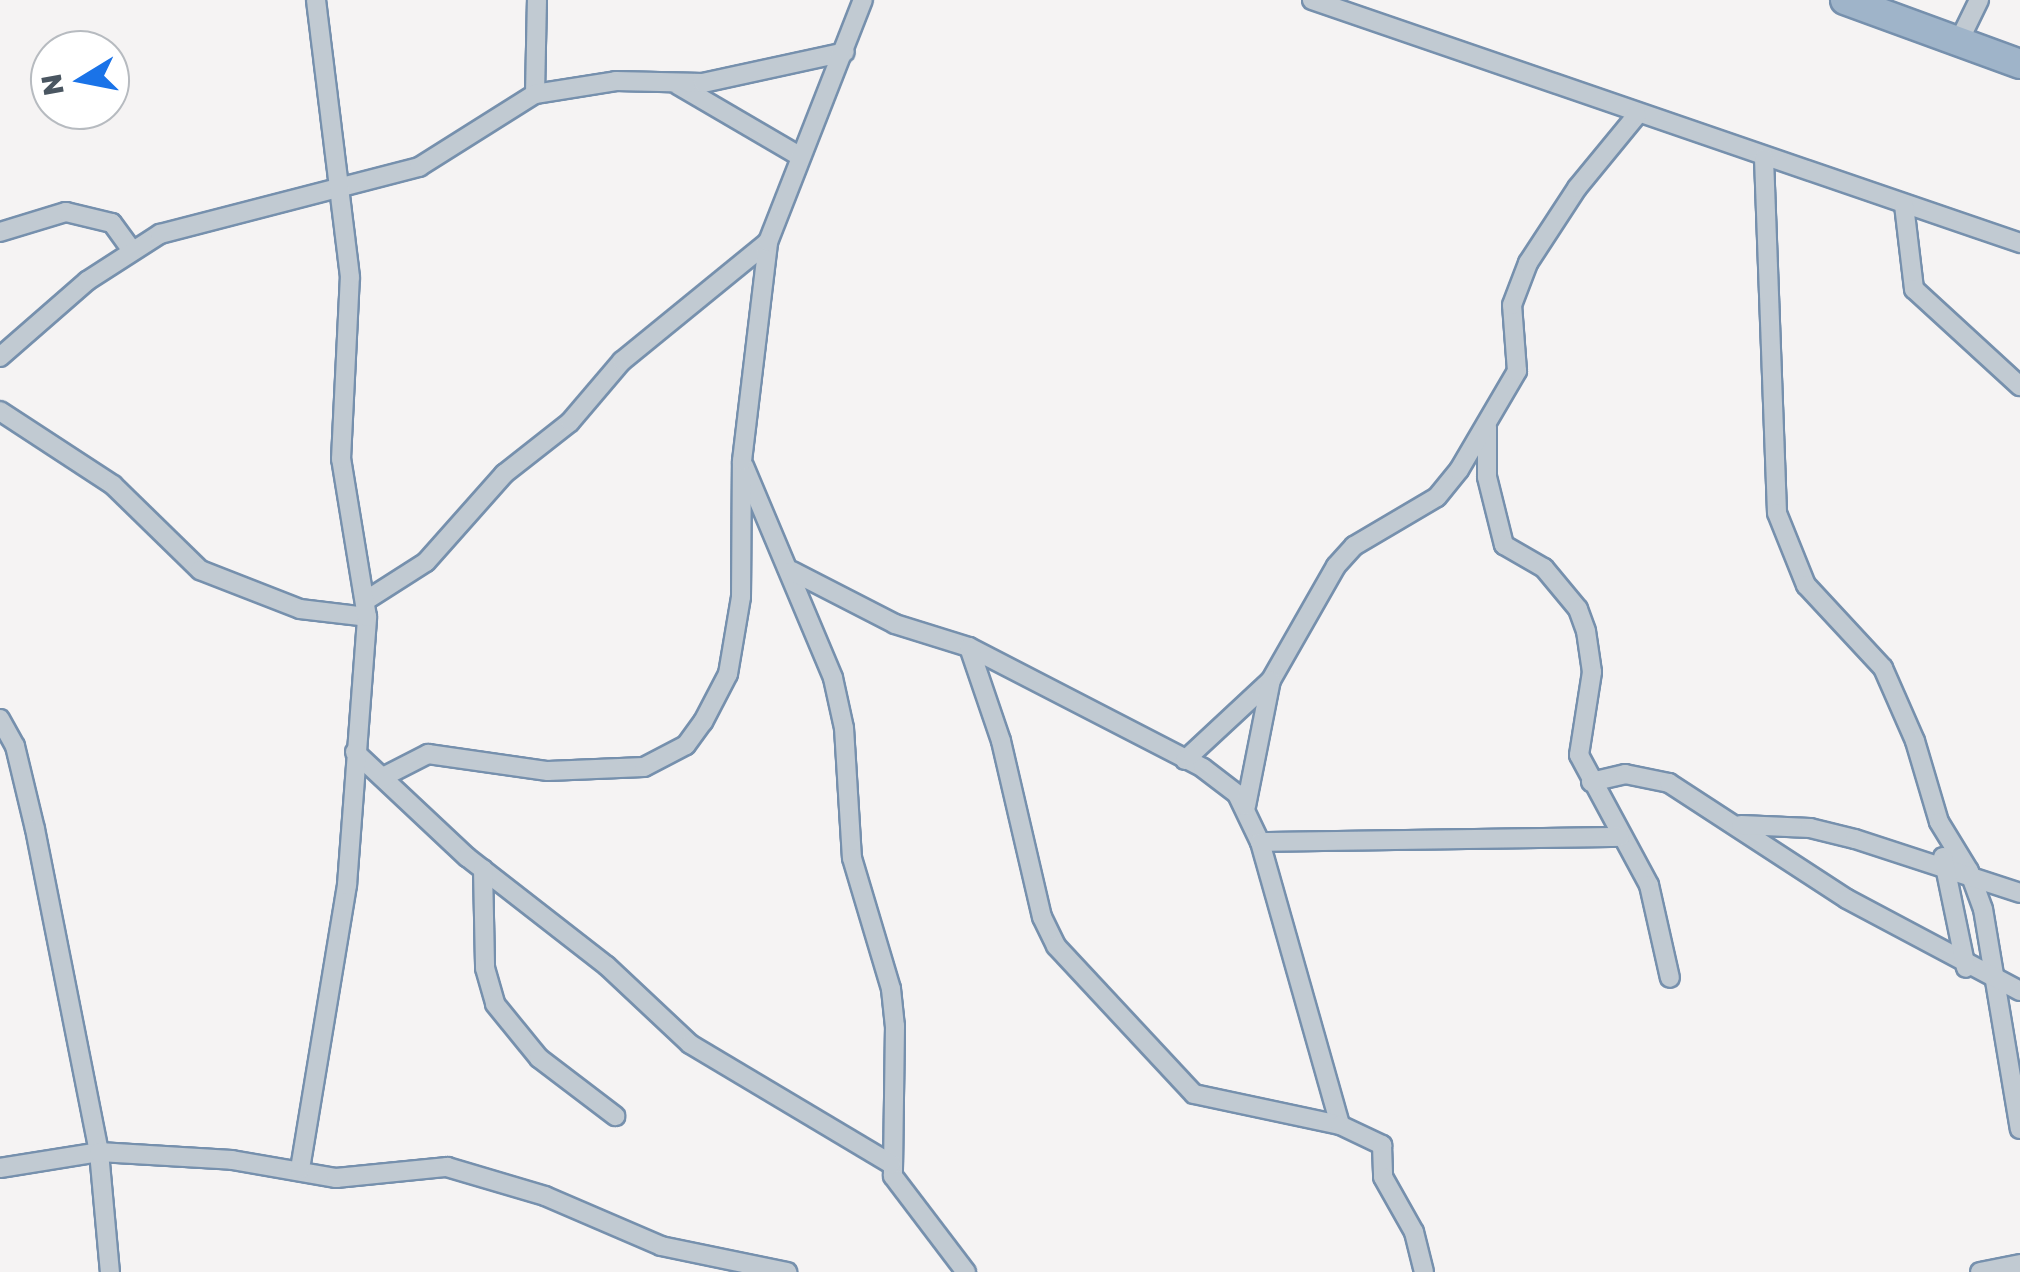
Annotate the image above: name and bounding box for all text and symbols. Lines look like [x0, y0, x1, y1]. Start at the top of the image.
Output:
north arrow [30, 30, 130, 130]
text: N [34, 72, 70, 98]

